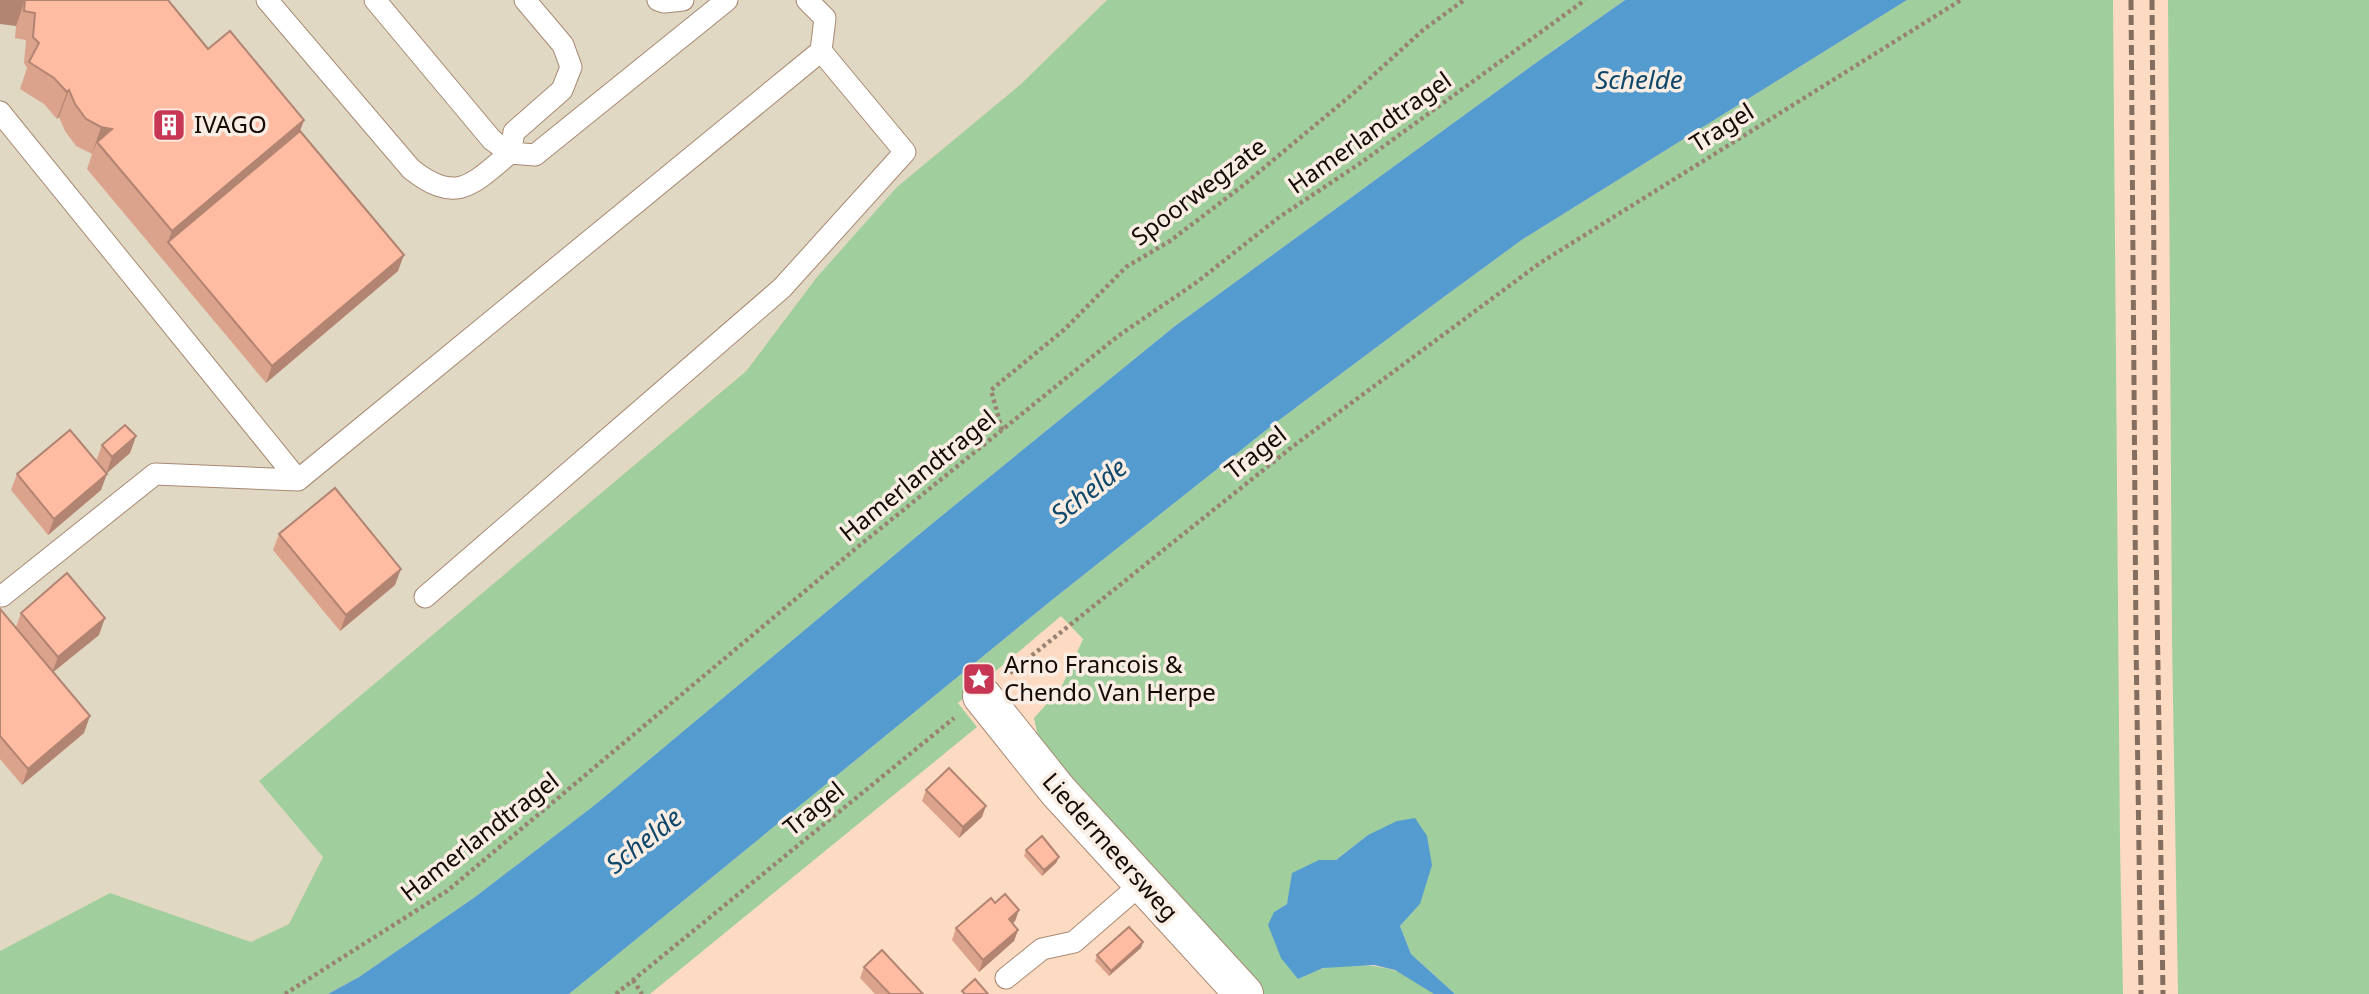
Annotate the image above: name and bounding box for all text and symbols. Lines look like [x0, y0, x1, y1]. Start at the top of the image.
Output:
water label: Schelde [1595, 61, 1683, 97]
street label: Hamerlandtragel [1281, 63, 1457, 200]
street label: Tragel [1683, 94, 1759, 159]
building icon: IVAGO [150, 106, 188, 144]
place label: IVAGO [194, 107, 267, 140]
street label: Spoorwegzate [1124, 129, 1272, 252]
street label: Hamerlandtragel [832, 401, 1002, 548]
street label: Tragel [1218, 417, 1293, 486]
water label: Schelde [1043, 449, 1134, 531]
place label: Arno Francois & Chendo Van Herpe [1004, 647, 1216, 708]
place icon: Arno Francois & Chendo Van Herpe [960, 660, 998, 698]
street label: Hamerlandtragel [393, 764, 565, 908]
street label: Liedermeersweg [1036, 765, 1186, 927]
street label: Tragel [776, 773, 850, 843]
water label: Schelde [598, 799, 689, 881]

